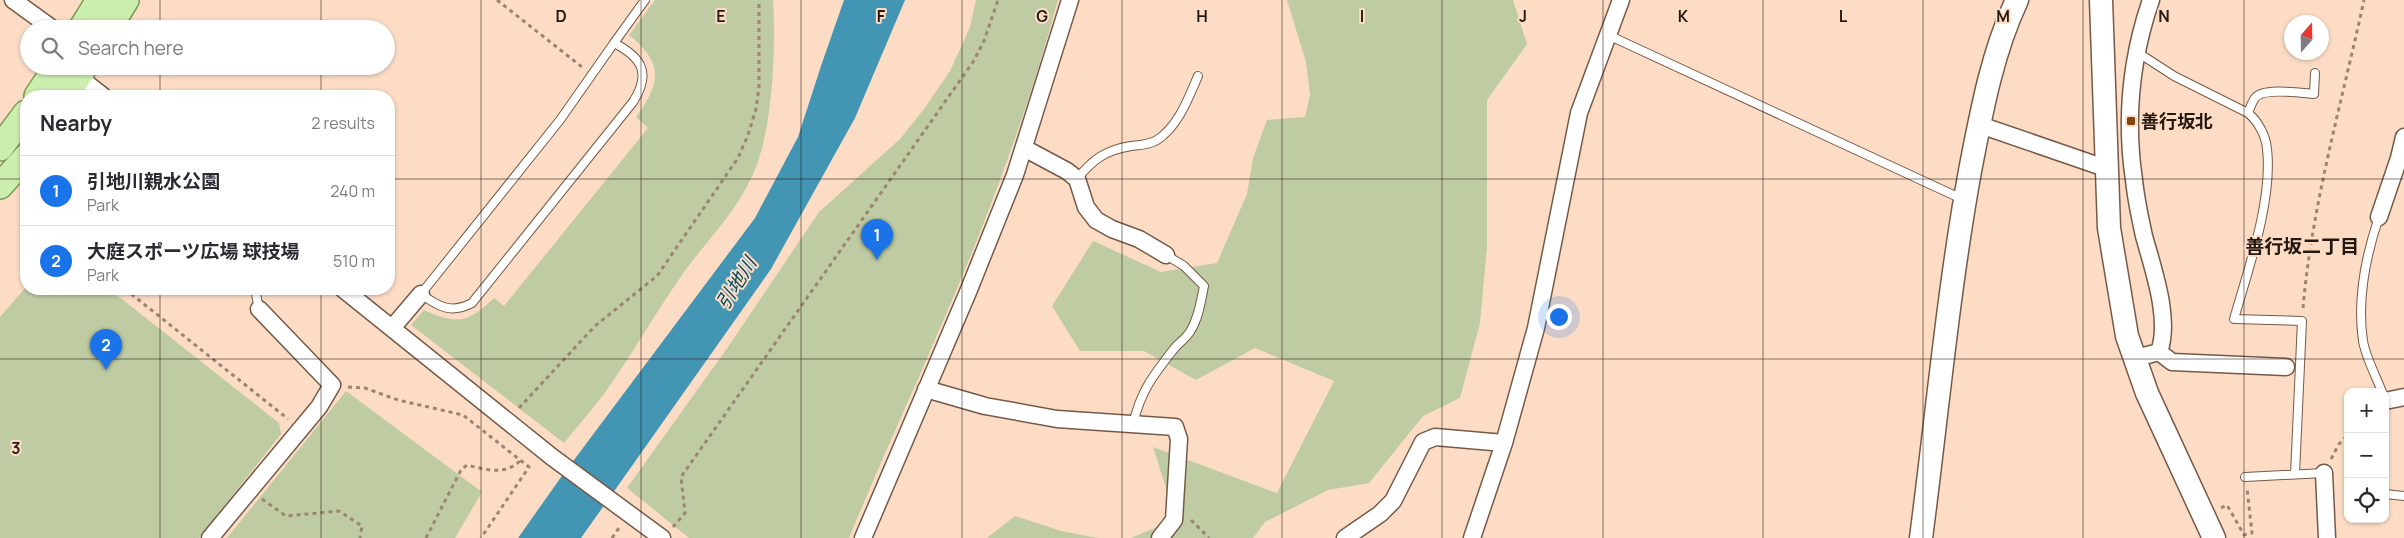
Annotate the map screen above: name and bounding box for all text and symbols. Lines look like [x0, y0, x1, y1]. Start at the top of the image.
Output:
text: D [555, 5, 567, 27]
text: E [716, 5, 726, 27]
text: F [877, 5, 886, 27]
text: G [1036, 5, 1048, 27]
text: H [1196, 5, 1208, 27]
text: I [1360, 5, 1364, 27]
text: J [1519, 5, 1527, 27]
text: K [1678, 5, 1689, 27]
text: L [1839, 5, 1848, 27]
text: M [1996, 5, 2010, 27]
text: N [2158, 5, 2170, 27]
north arrow [2284, 15, 2329, 60]
search box [20, 20, 395, 75]
icon: search [38, 34, 66, 62]
text: Search here [78, 35, 184, 61]
text: Nearby [40, 109, 112, 137]
place label: 善行坂北 [2141, 109, 2213, 133]
text: 2 results [311, 112, 375, 134]
marker: 善行坂北 [2125, 115, 2137, 127]
text: 引地川親水公園 [87, 168, 220, 194]
text: 1 [52, 180, 60, 202]
text: 240 m [330, 180, 375, 202]
text: Park [87, 194, 119, 216]
pin: 1 [861, 219, 893, 260]
district label: 善行坂二丁目 [2245, 233, 2359, 259]
text: 大庭スポーツ広場 球技場 [87, 238, 299, 264]
text: 2 [51, 250, 61, 272]
text: 510 m [333, 250, 375, 272]
water label: 引地川 [710, 250, 763, 314]
text: Park [87, 264, 119, 286]
your location [1546, 304, 1572, 330]
pin: 2 [90, 329, 122, 370]
map controls [2344, 388, 2389, 523]
button: + [2344, 388, 2389, 433]
button: − [2344, 433, 2389, 478]
text: 3 [11, 437, 21, 459]
button: locate [2344, 478, 2389, 523]

